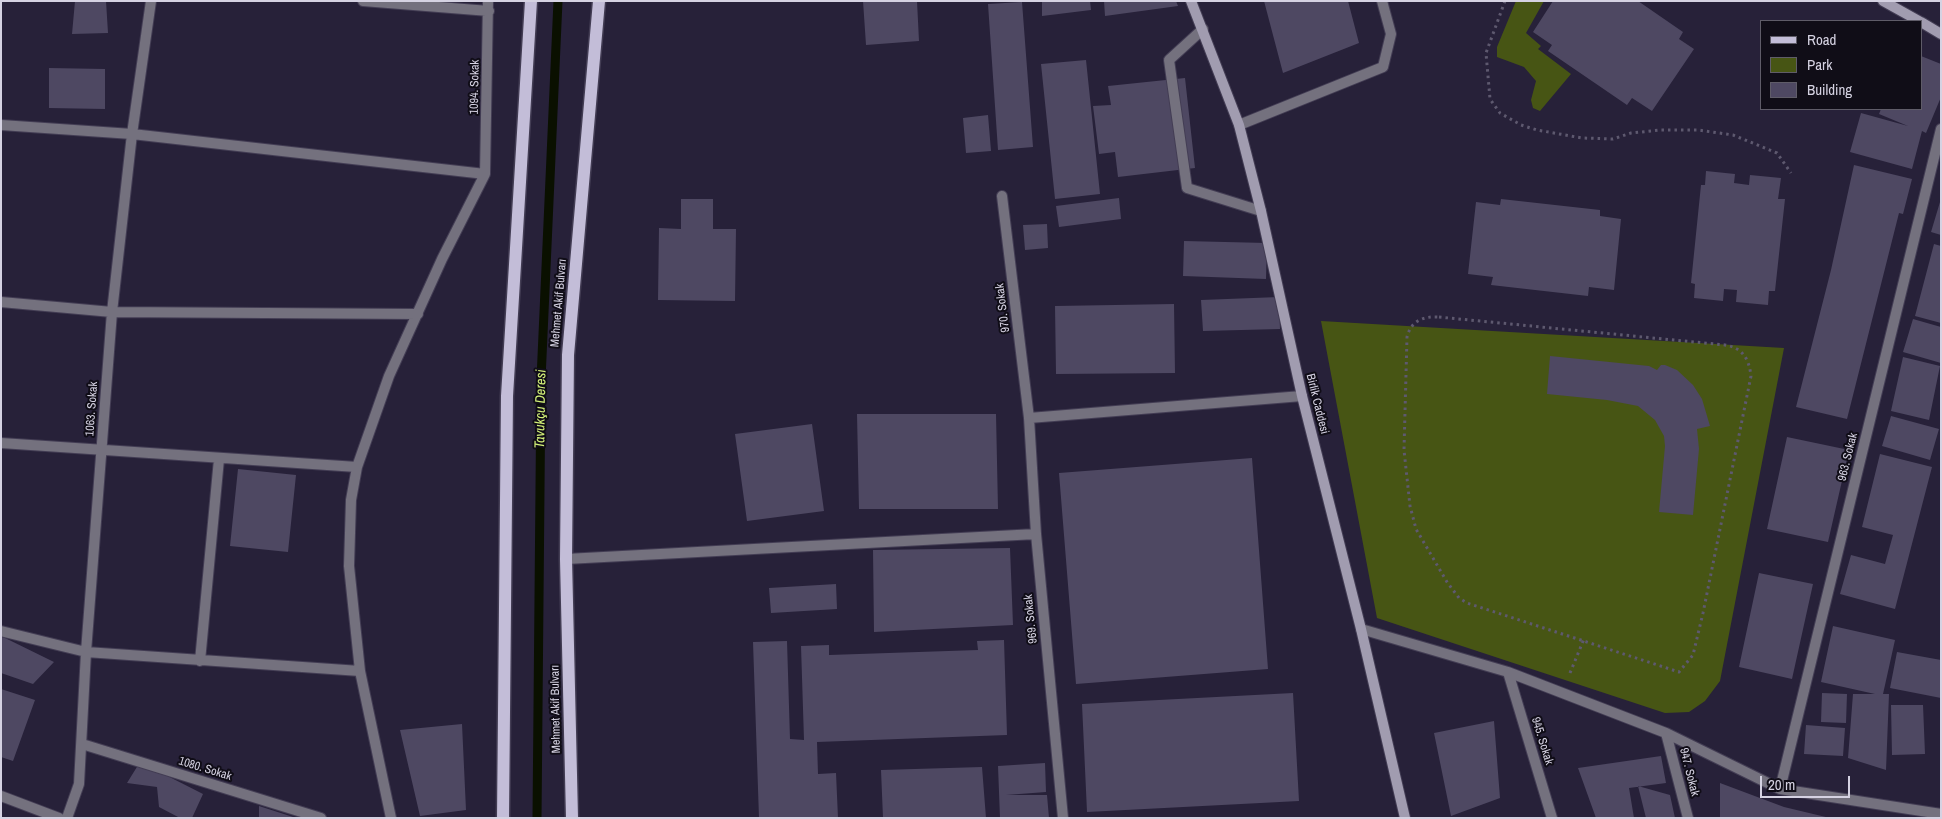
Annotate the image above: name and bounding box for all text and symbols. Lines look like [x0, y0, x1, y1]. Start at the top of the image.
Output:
legend [1760, 20, 1922, 110]
text: Road [1807, 29, 1836, 50]
text: Park [1807, 54, 1832, 75]
street label: 1094. Sokak [467, 60, 483, 114]
text: Building [1807, 79, 1852, 100]
street label: Mehmet Akif Bulvarı [548, 258, 570, 348]
street label: 970. Sokak [993, 283, 1013, 333]
water label: Tavukçu Deresi [532, 369, 550, 449]
street label: Birlik Caddesi [1303, 372, 1331, 436]
street label: 1063. Sokak [83, 381, 101, 437]
street label: 963. Sokak [1835, 431, 1861, 483]
street label: 969. Sokak [1021, 594, 1041, 644]
street label: Mehmet Akif Bulvarı [548, 665, 564, 753]
street label: 945. Sokak [1528, 715, 1556, 767]
street label: 947. Sokak [1676, 746, 1702, 798]
street label: 1080. Sokak [177, 754, 233, 784]
scale bar [1762, 766, 1852, 798]
text: 20 m [1768, 774, 1795, 795]

